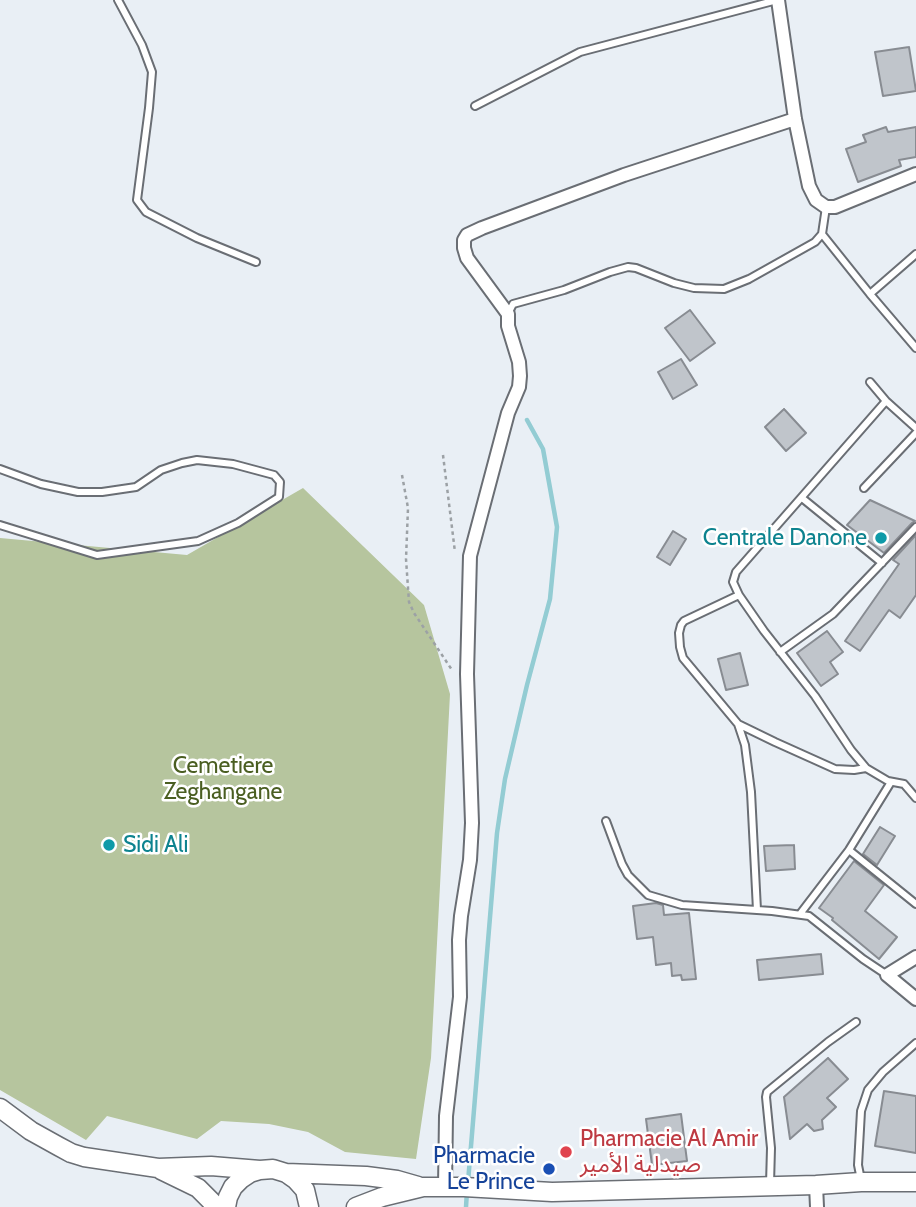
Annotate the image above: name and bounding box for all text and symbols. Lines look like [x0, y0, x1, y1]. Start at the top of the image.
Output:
place label: Centrale Danone [703, 524, 867, 552]
marker: Centrale Danone [873, 530, 889, 546]
park label: Cemetiere Zeghangane [164, 752, 282, 806]
place label: Sidi Ali [123, 831, 188, 859]
marker: Sidi Ali [101, 837, 117, 853]
place label: Pharmacie Al Amir صيدلية الأمير [580, 1125, 758, 1179]
place label: Pharmacie Le Prince [433, 1142, 535, 1196]
marker: Pharmacie Al Amir صيدلية الأمير [558, 1144, 574, 1160]
marker: Pharmacie Le Prince [541, 1161, 557, 1177]

